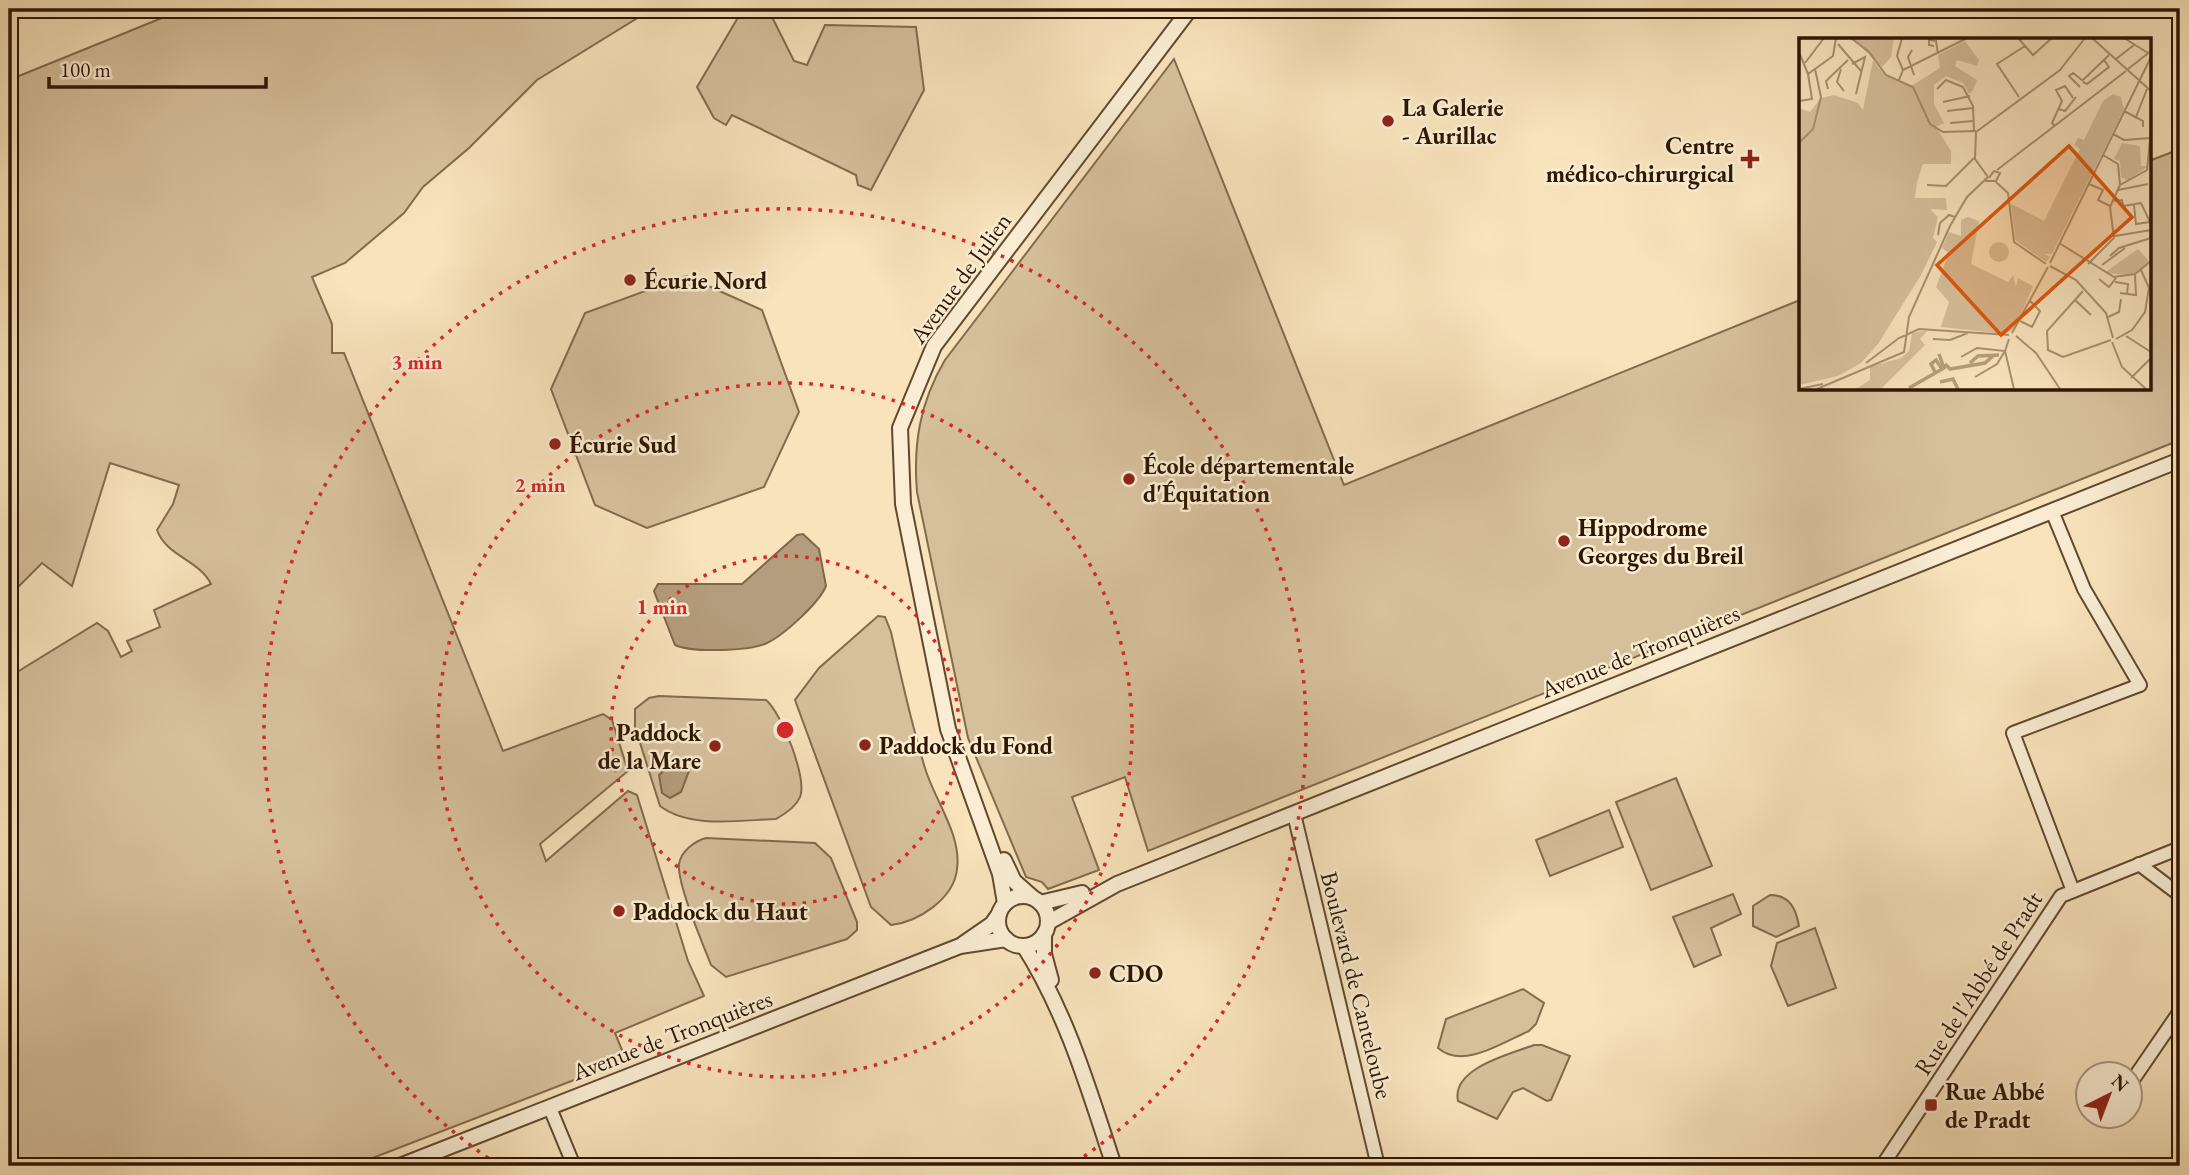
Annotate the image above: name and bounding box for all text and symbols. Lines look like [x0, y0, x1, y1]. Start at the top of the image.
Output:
inset map [1799, 38, 2150, 390]
scale bar [49, 46, 266, 90]
text: 100 m [60, 56, 111, 83]
place label: La Galerie - Aurillac [1402, 92, 1504, 151]
marker: La Galerie - Aurillac [1380, 113, 1396, 129]
place label: Centre médico-chirurgical [1546, 130, 1734, 190]
marker: Centre médico-chirurgical [1740, 149, 1760, 169]
street label: Avenue de Julien [901, 206, 1018, 350]
place label: Écurie Nord [644, 265, 768, 296]
marker: Écurie Nord [622, 272, 638, 288]
text: 3 min [391, 348, 443, 375]
place label: Écurie Sud [569, 429, 678, 460]
marker: Écurie Sud [547, 436, 563, 452]
place label: École départementale d'Équitation [1143, 450, 1354, 510]
text: 2 min [514, 471, 566, 498]
marker: École départementale d'Équitation [1121, 471, 1137, 487]
place label: Hippodrome Georges du Breil [1578, 512, 1744, 572]
marker: Hippodrome Georges du Breil [1556, 533, 1572, 549]
text: 1 min [636, 593, 688, 620]
street label: Avenue de Tronquières [1535, 597, 1744, 705]
place label: Paddock de la Mare [598, 717, 702, 776]
centre of rings [773, 718, 797, 742]
place label: Paddock du Fond [879, 730, 1054, 761]
marker: Paddock du Fond [857, 737, 873, 753]
marker: Paddock de la Mare [707, 738, 723, 754]
street label: Boulevard de Canteloube [1314, 868, 1400, 1102]
street label: Rue de l'Abbé de Pradt [1907, 885, 2049, 1081]
place label: Paddock du Haut [633, 896, 808, 927]
marker: Paddock du Haut [611, 903, 627, 919]
place label: CDO [1109, 958, 1163, 989]
marker: CDO [1087, 965, 1103, 981]
street label: Avenue de Tronquières [567, 983, 776, 1088]
north arrow [2074, 1060, 2144, 1130]
text: N [2106, 1068, 2135, 1098]
place label: Rue Abbé de Pradt [1945, 1076, 2044, 1135]
marker: Rue Abbé de Pradt [1923, 1097, 1939, 1113]

